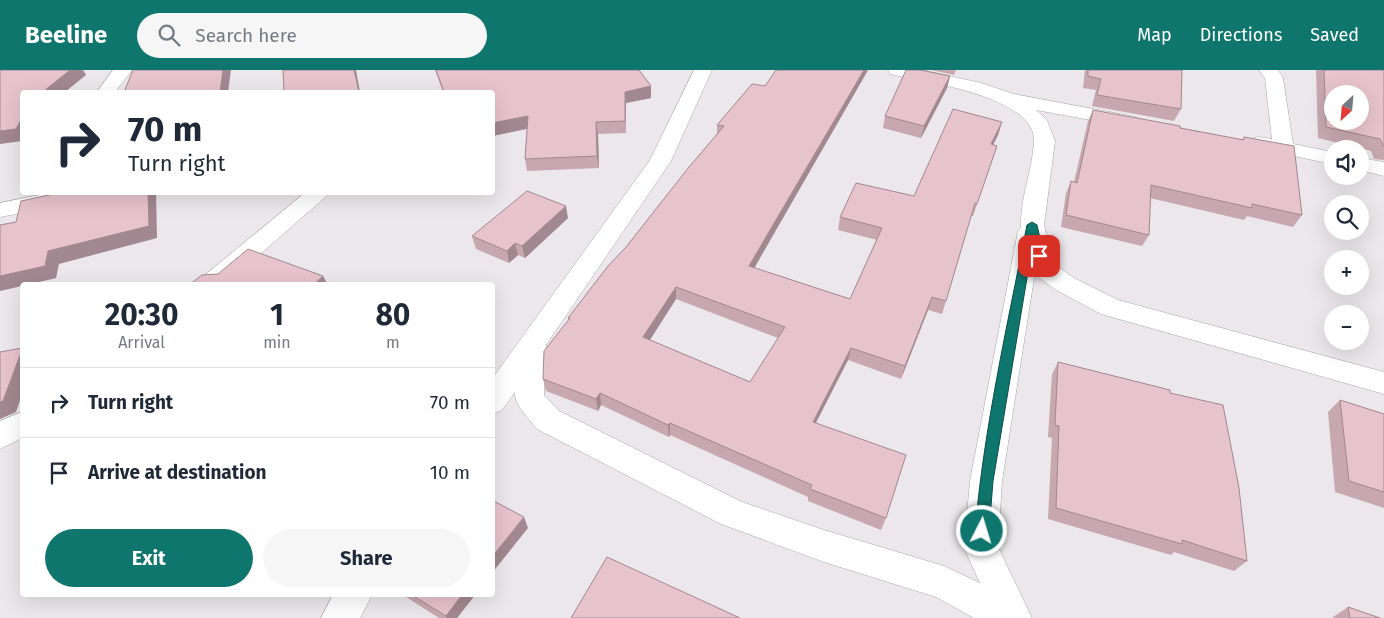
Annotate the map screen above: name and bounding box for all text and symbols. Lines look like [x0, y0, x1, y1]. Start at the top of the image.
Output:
search box [137, 13, 487, 58]
text: Beeline [25, 21, 107, 49]
icon: search [155, 21, 183, 49]
text: Search here [195, 24, 297, 47]
text: Map [1137, 24, 1172, 46]
text: Directions [1200, 24, 1282, 46]
text: Saved [1310, 24, 1359, 46]
north arrow [1324, 85, 1369, 130]
map controls [1324, 85, 1369, 350]
text: 70 m [128, 108, 202, 150]
icon: right [45, 110, 110, 175]
button: sound [1324, 140, 1369, 185]
text: Turn right [128, 150, 225, 177]
button: search [1324, 195, 1369, 240]
pin [1018, 235, 1060, 277]
icon: arrive [1025, 242, 1053, 270]
button: + [1324, 250, 1369, 295]
text: 20:30 [105, 297, 179, 333]
text: 1 [270, 297, 284, 333]
text: 80 [375, 297, 410, 333]
button: − [1324, 305, 1369, 350]
text: Arrival [118, 333, 165, 352]
text: min [263, 333, 291, 352]
text: m [386, 333, 400, 352]
icon: right [45, 389, 73, 417]
text: Turn right [88, 391, 173, 414]
text: 70 m [430, 391, 470, 414]
icon: arrive [45, 459, 73, 487]
text: Arrive at destination [88, 461, 267, 484]
text: 10 m [430, 461, 470, 484]
position arrow [955, 504, 1007, 556]
button: Exit [45, 529, 253, 587]
button: Share [263, 529, 470, 587]

